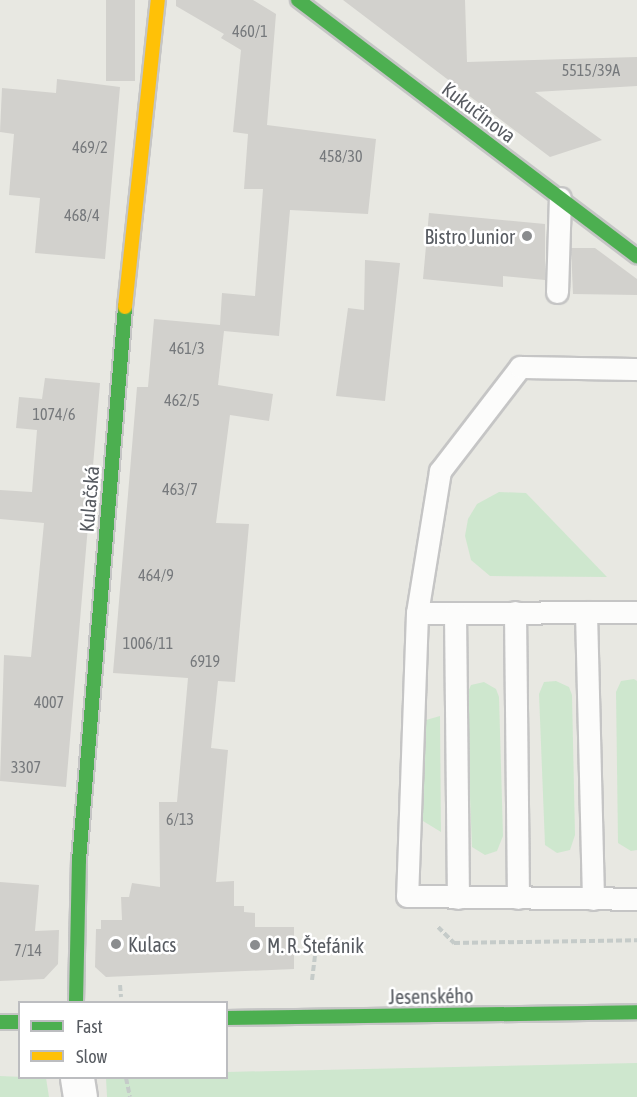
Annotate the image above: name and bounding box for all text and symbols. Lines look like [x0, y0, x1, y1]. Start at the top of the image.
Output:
house number: 460/1 [232, 21, 268, 41]
house number: 5515/39A [562, 60, 620, 80]
street label: Kukučínova [437, 77, 521, 147]
house number: 469/2 [72, 137, 108, 157]
house number: 458/30 [319, 146, 363, 166]
house number: 468/4 [64, 205, 100, 225]
place label: Bistro Junior [424, 224, 515, 248]
marker: Bistro Junior [520, 229, 534, 243]
house number: 461/3 [169, 338, 205, 358]
house number: 462/5 [164, 390, 200, 410]
house number: 1074/6 [32, 404, 76, 424]
street label: Kulačská [74, 465, 104, 533]
house number: 463/7 [162, 479, 198, 499]
house number: 464/9 [138, 565, 174, 585]
house number: 1006/11 [123, 633, 173, 653]
house number: 6919 [190, 651, 220, 671]
house number: 4007 [34, 692, 64, 712]
house number: 3307 [11, 757, 41, 777]
house number: 6/13 [166, 809, 194, 829]
place label: Kulacs [128, 932, 176, 956]
place label: M. R. Štefánik [267, 933, 364, 957]
marker: Kulacs [109, 937, 123, 951]
marker: M. R. Štefánik [248, 938, 262, 952]
house number: 7/14 [14, 940, 42, 960]
street label: Jesenského [388, 983, 474, 1009]
legend [18, 1001, 228, 1079]
text: Fast [76, 1016, 103, 1037]
text: Slow [76, 1046, 107, 1067]

